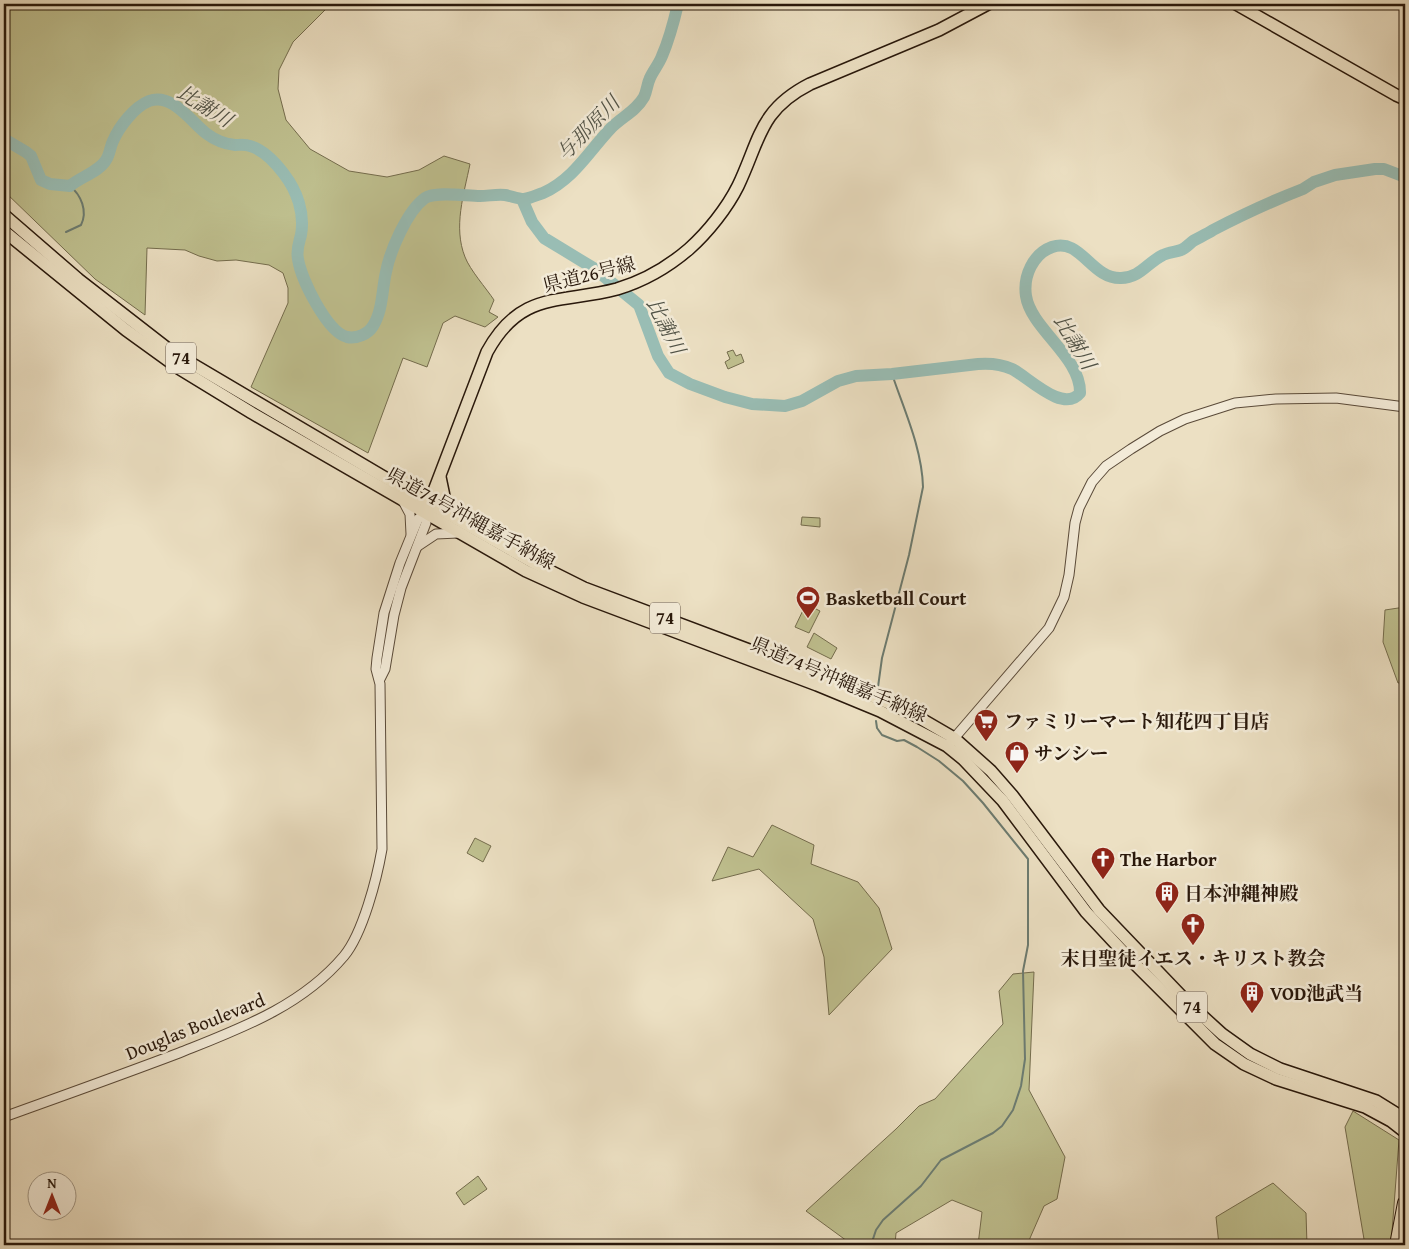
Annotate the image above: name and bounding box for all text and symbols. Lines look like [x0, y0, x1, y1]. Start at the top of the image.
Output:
water label: 比謝川 [172, 77, 240, 135]
water label: 与那原川 [549, 87, 627, 166]
street label: 県道26号線 [540, 249, 638, 299]
water label: 比謝川 [640, 292, 694, 361]
water label: 比謝川 [1048, 309, 1104, 377]
road number: 74 [166, 342, 196, 373]
street label: 県道74号沖縄嘉手納線 [381, 460, 561, 576]
place label: Basketball Court [826, 584, 967, 612]
sports icon: Basketball Court [795, 585, 821, 619]
road number: 74 [650, 602, 680, 634]
street label: 県道74号沖縄嘉手納線 [746, 629, 932, 729]
place label: ファミリーマート知花四丁目店 [1004, 707, 1270, 735]
supermarket icon: ファミリーマート知花四丁目店 [973, 708, 999, 742]
place label: サンシー [1034, 739, 1109, 767]
shop icon: サンシー [1004, 740, 1030, 774]
place label: The Harbor [1120, 845, 1217, 873]
church icon: The Harbor [1090, 846, 1116, 880]
place label: 日本沖縄神殿 [1184, 879, 1299, 907]
building icon: 日本沖縄神殿 [1154, 880, 1180, 914]
church icon: 末日聖徒イエス・キリスト教会 [1180, 912, 1206, 946]
place label: 末日聖徒イエス・キリスト教会 [1061, 944, 1325, 972]
place label: VOD池武当 [1270, 979, 1363, 1007]
building icon: VOD池武当 [1239, 980, 1265, 1014]
street label: Douglas Boulevard [121, 985, 270, 1067]
road number: 74 [1177, 992, 1207, 1022]
north arrow [28, 1172, 78, 1222]
text: N [47, 1173, 57, 1193]

